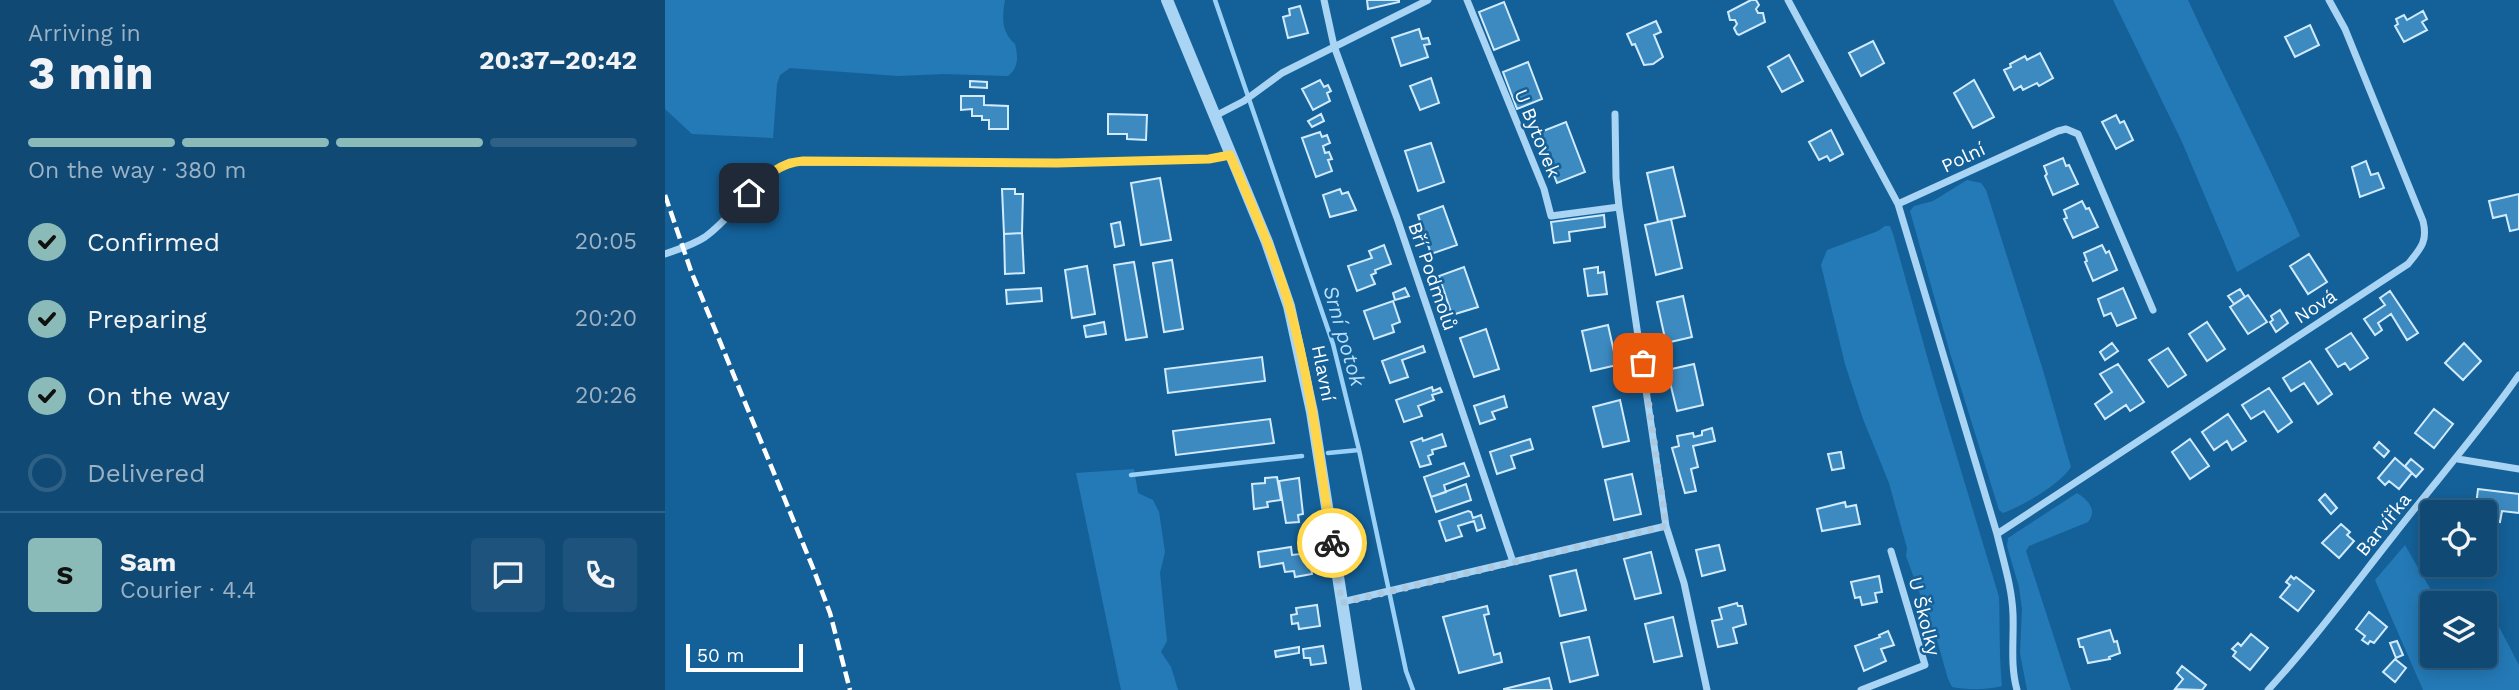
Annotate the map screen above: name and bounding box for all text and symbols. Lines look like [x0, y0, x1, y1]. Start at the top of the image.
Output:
text: Arriving in [28, 20, 141, 47]
text: 20:37–20:42 [479, 45, 637, 75]
text: 3 min [28, 46, 154, 100]
street label: U Bytovek [1509, 86, 1566, 181]
street label: Polní [1938, 137, 1989, 177]
text: On the way · 380 m [28, 157, 246, 184]
pin [719, 163, 779, 223]
icon: home [730, 174, 768, 212]
street label: Bří Podmolů [1403, 219, 1462, 334]
icon: check [28, 223, 66, 261]
text: Confirmed [87, 227, 220, 257]
text: 20:05 [575, 228, 637, 255]
water label: Srní potok [1318, 282, 1371, 390]
street label: Nová [2290, 284, 2341, 328]
icon: check [28, 300, 66, 338]
text: Preparing [87, 304, 207, 334]
text: 20:20 [575, 305, 637, 332]
pin [1613, 333, 1673, 393]
street label: Hlavní [1307, 343, 1340, 403]
icon: bag [1624, 344, 1662, 382]
icon: check [28, 377, 66, 415]
text: On the way [87, 381, 230, 411]
text: 20:26 [575, 382, 637, 409]
text: Delivered [87, 458, 206, 488]
street label: Barvířka [2351, 488, 2416, 561]
map controls [2420, 500, 2497, 668]
button: locate [2420, 500, 2497, 577]
courier [1297, 508, 1367, 578]
icon: bike [1313, 524, 1351, 562]
button: chat [471, 538, 545, 612]
button: phone [563, 538, 637, 612]
text: Sam [120, 547, 176, 577]
text: S [57, 560, 73, 590]
street label: U Školky [1904, 574, 1945, 658]
text: Courier · 4.4 [120, 577, 256, 604]
button: layers [2420, 591, 2497, 668]
scale bar [686, 641, 803, 673]
text: 50 m [697, 644, 744, 667]

